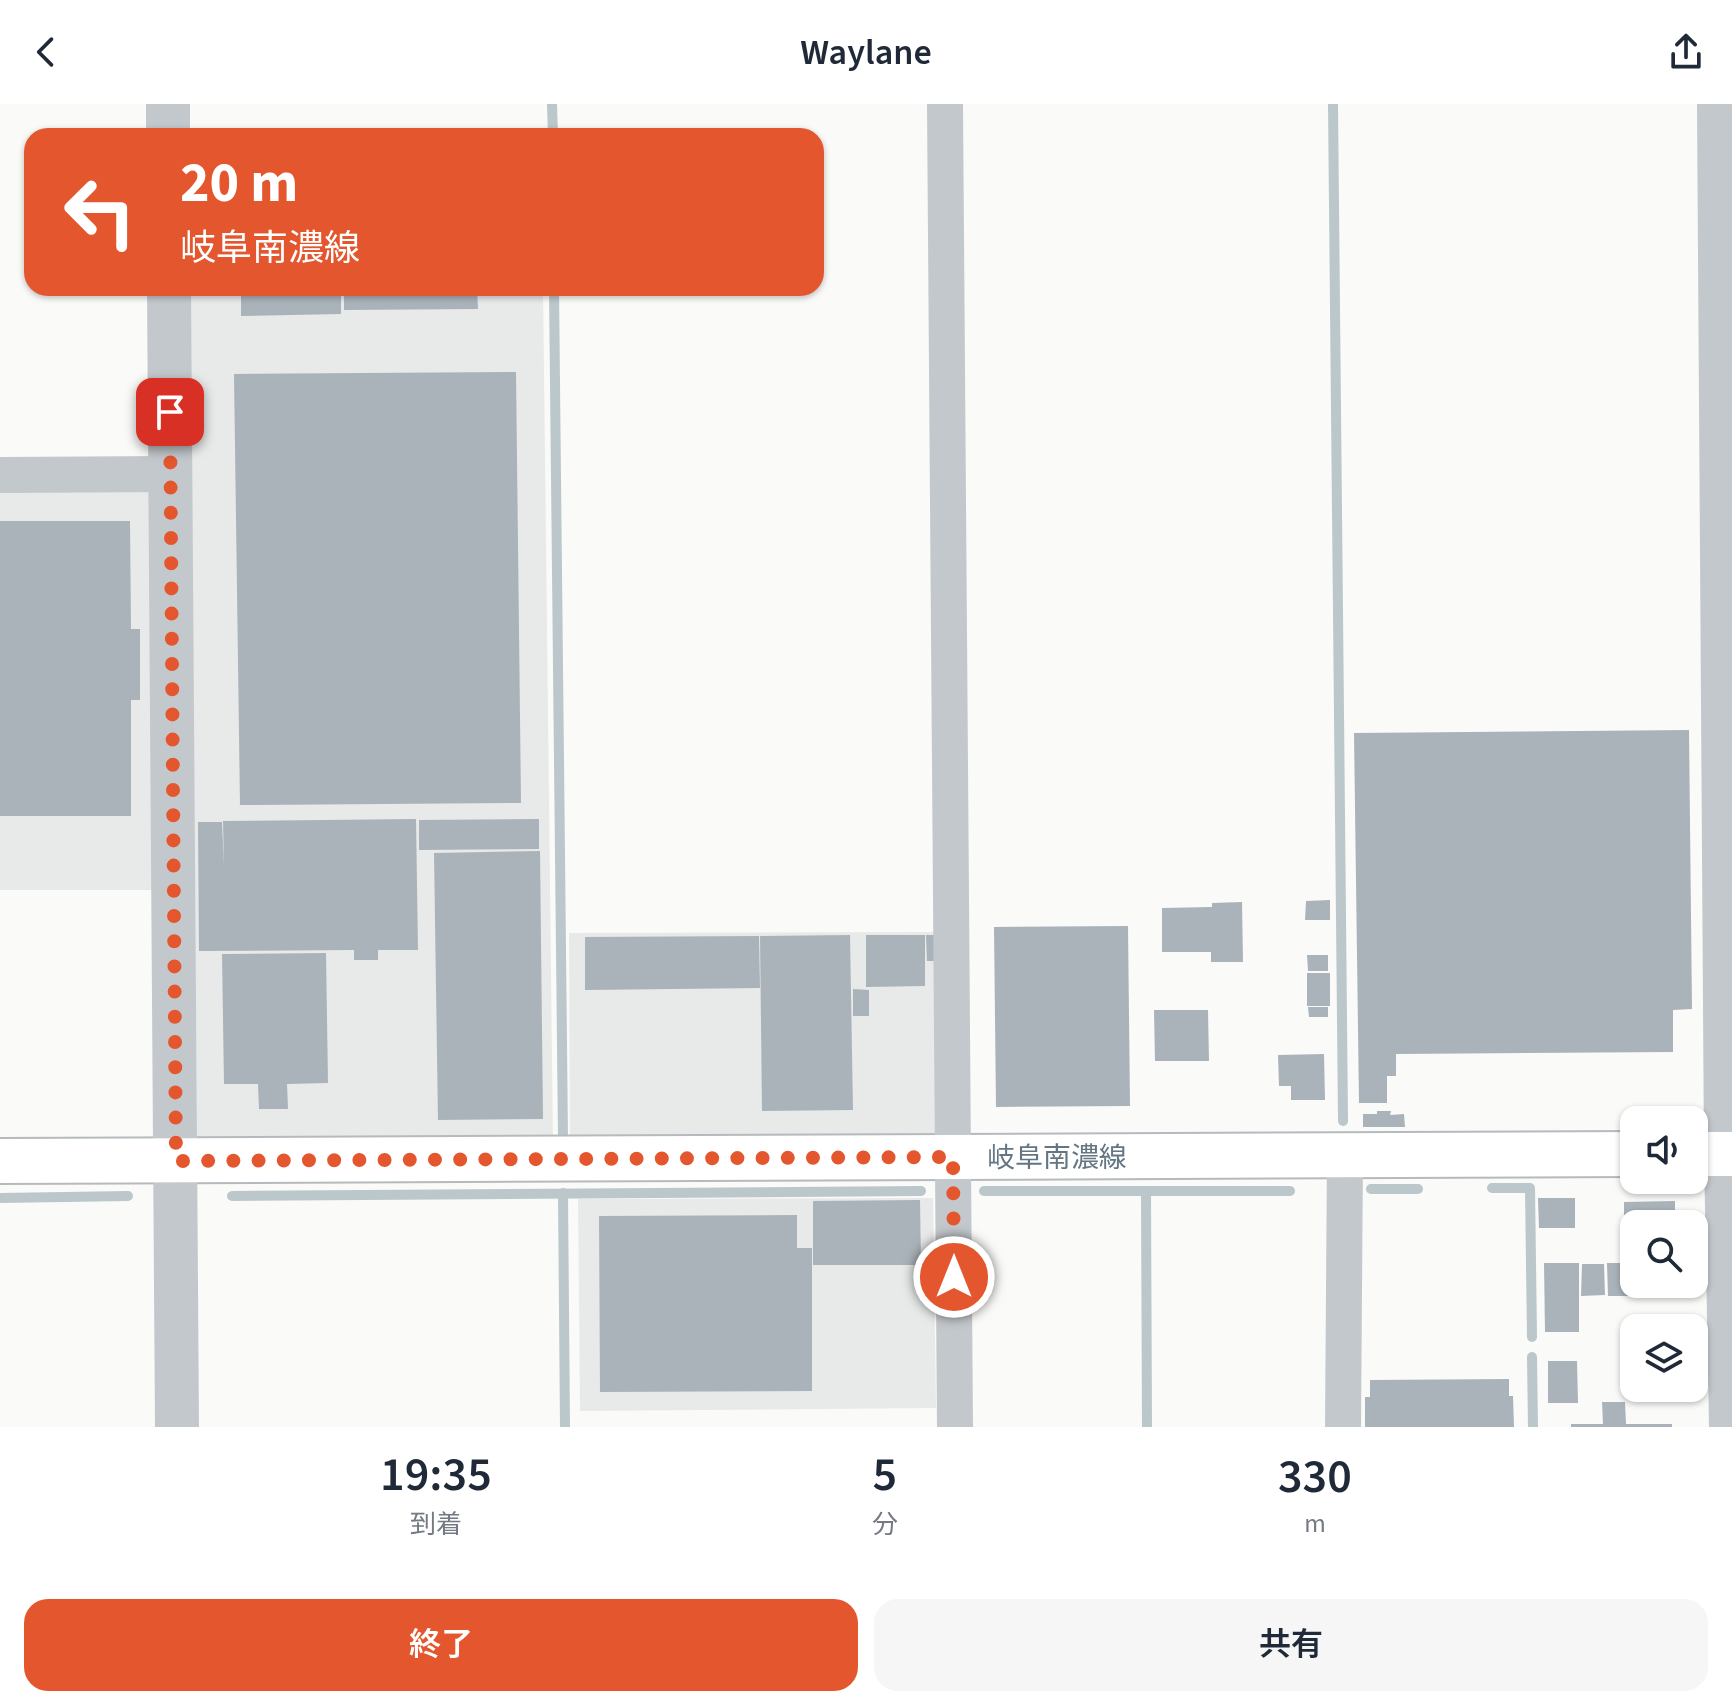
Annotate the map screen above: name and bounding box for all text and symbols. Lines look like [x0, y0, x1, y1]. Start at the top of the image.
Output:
text: Waylane [800, 27, 932, 78]
icon: back [24, 30, 68, 74]
icon: share [1664, 30, 1708, 74]
text: 20 m [180, 144, 298, 223]
icon: left [48, 160, 152, 264]
text: 岐阜南濃線 [180, 223, 360, 274]
pin [136, 378, 204, 446]
icon: arrive [148, 390, 192, 434]
map controls [1620, 1106, 1708, 1402]
button: sound [1620, 1106, 1708, 1194]
street label: 岐阜南濃線 [987, 1138, 1127, 1178]
button: search [1620, 1210, 1708, 1298]
position arrow [912, 1235, 996, 1319]
button: layers [1620, 1314, 1708, 1402]
text: 19:35 [380, 1441, 492, 1509]
text: 5 [873, 1441, 897, 1509]
text: 330 [1278, 1443, 1352, 1511]
text: m [1304, 1505, 1326, 1542]
text: 到着 [410, 1506, 462, 1543]
text: 分 [872, 1506, 898, 1543]
button: 終了 [24, 1599, 858, 1691]
button: 共有 [874, 1599, 1708, 1691]

